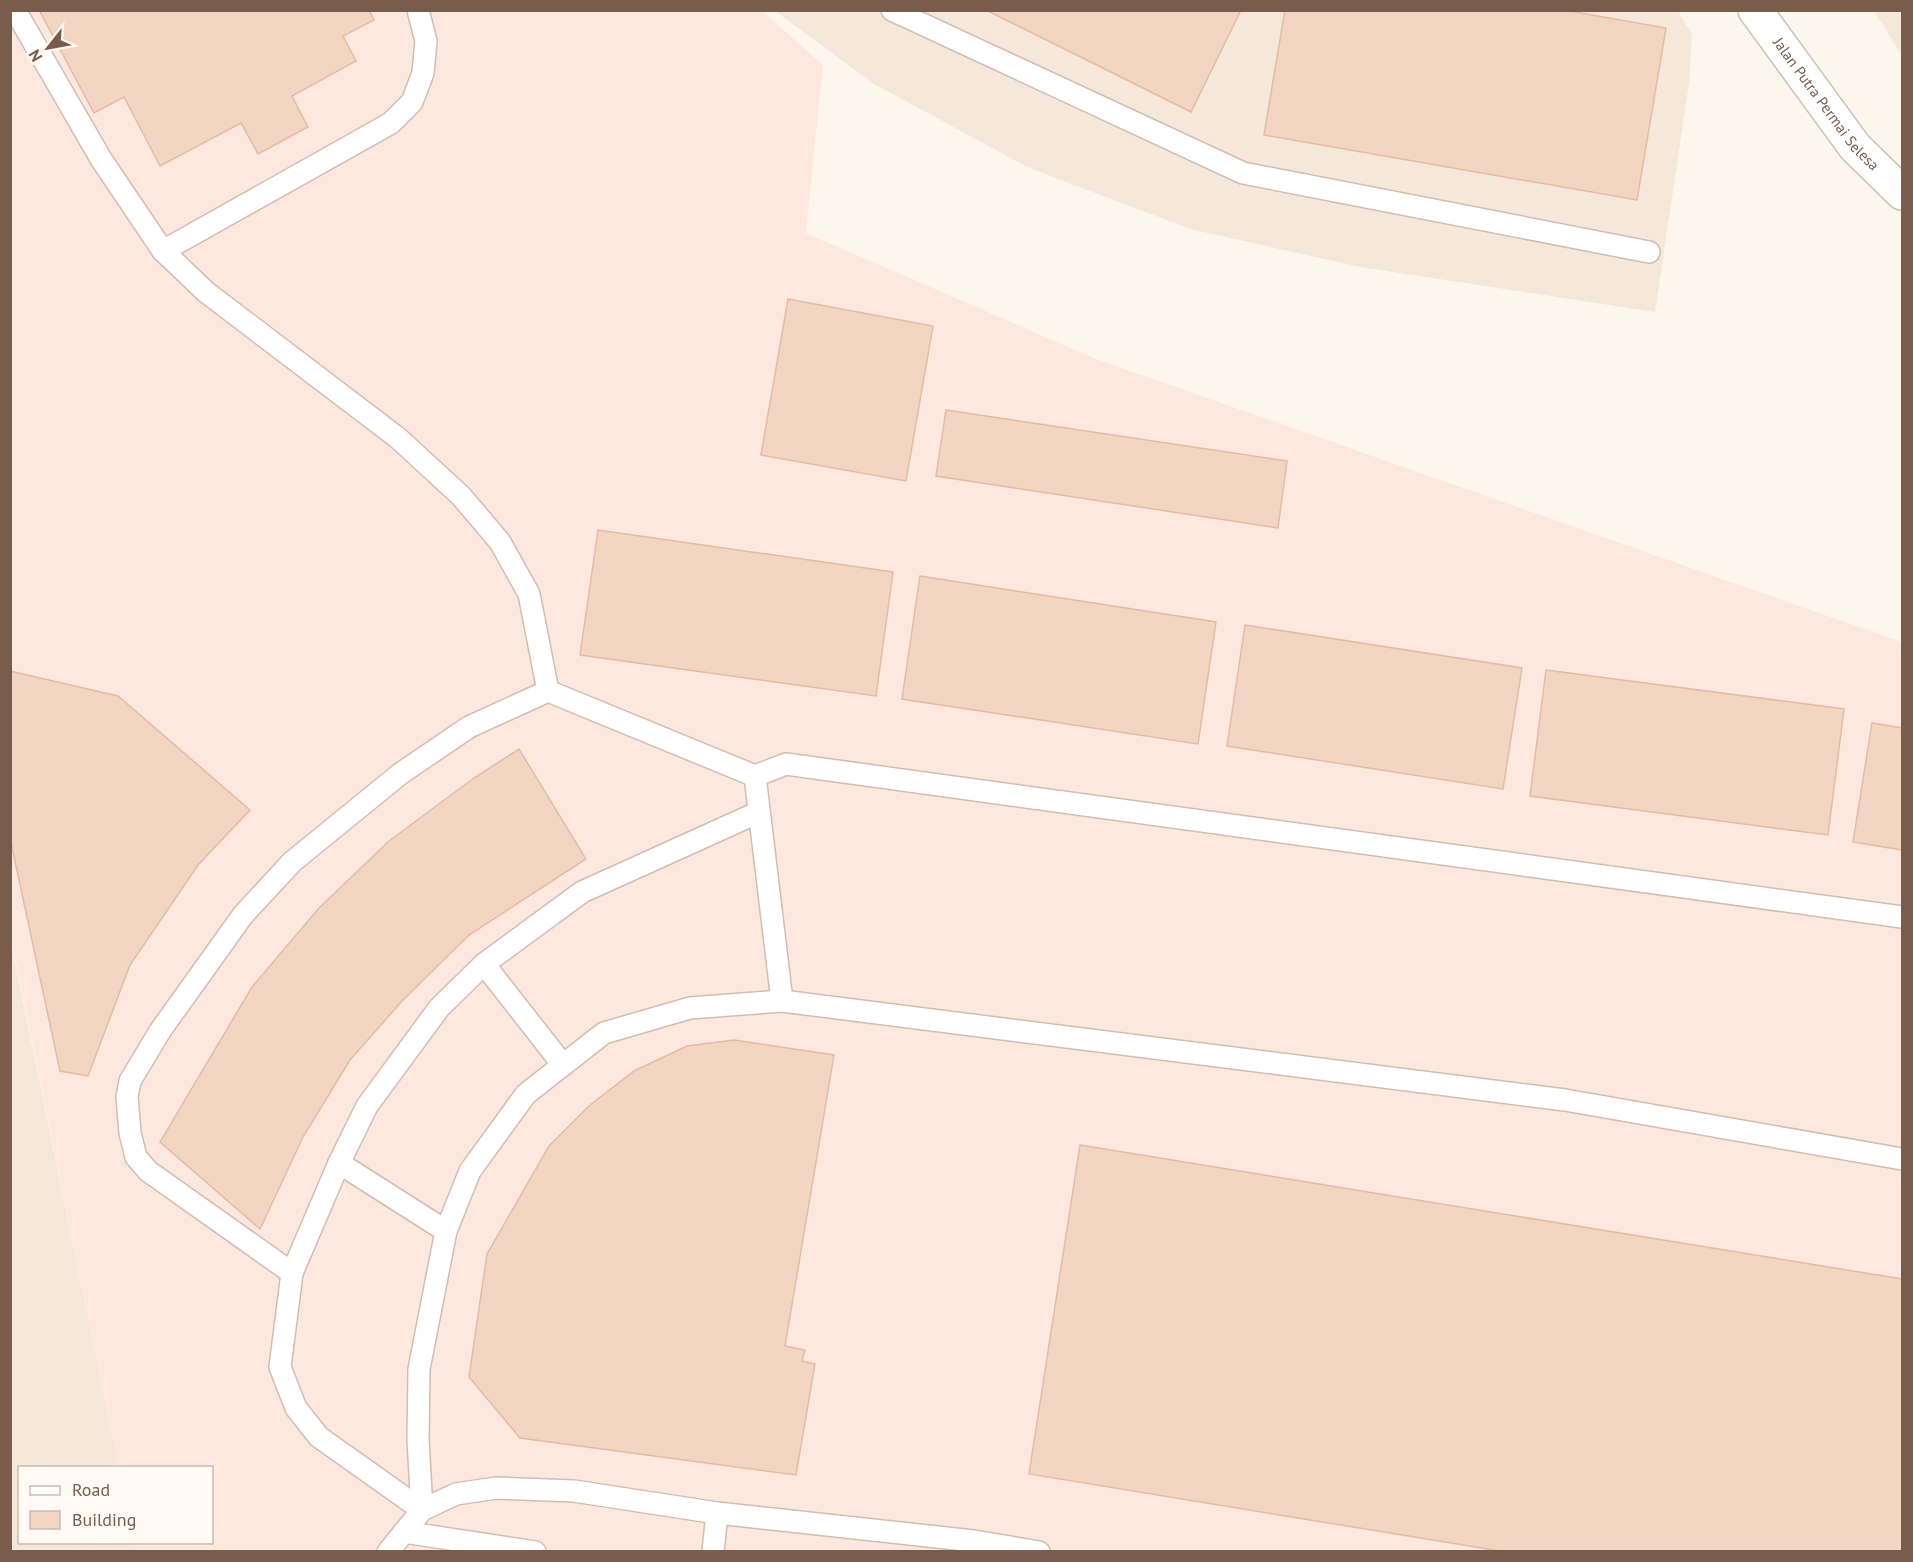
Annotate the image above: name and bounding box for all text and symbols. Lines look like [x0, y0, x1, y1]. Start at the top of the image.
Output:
north arrow [18, 18, 78, 78]
street label: Jalan Putra Permai Selesa [1769, 33, 1883, 174]
text: N [24, 46, 46, 65]
legend [18, 1466, 213, 1544]
text: Road [72, 1478, 110, 1501]
text: Building [72, 1508, 136, 1531]

